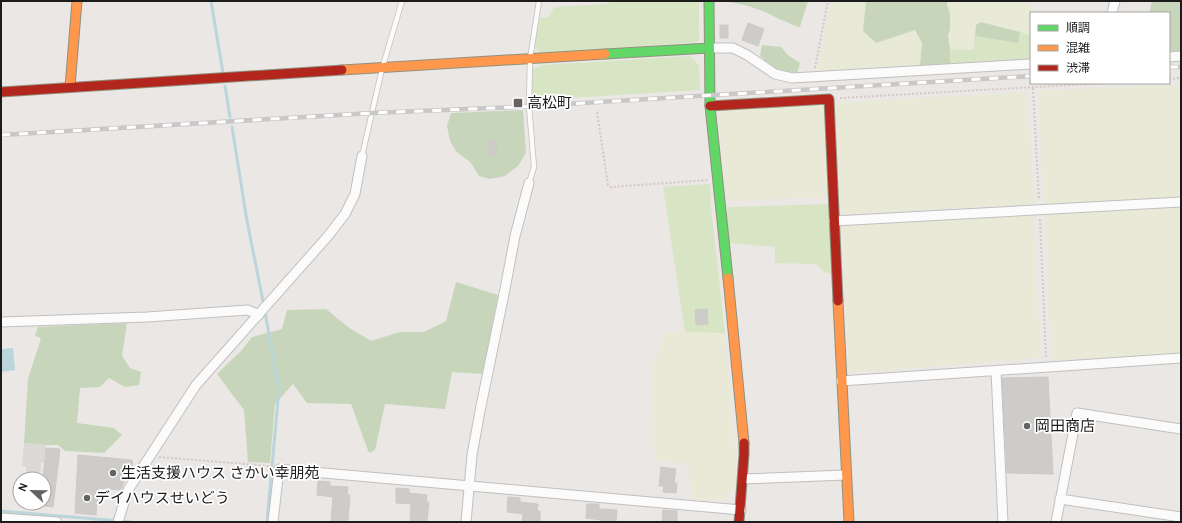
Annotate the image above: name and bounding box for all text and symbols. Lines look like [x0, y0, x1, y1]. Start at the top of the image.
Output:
legend [1030, 12, 1170, 84]
text: 順調 [1066, 20, 1090, 35]
text: 混雑 [1066, 40, 1090, 55]
text: 渋滞 [1066, 60, 1090, 75]
place label: 高松町 [527, 94, 572, 112]
marker: 高松町 [512, 97, 524, 109]
place label: 岡田商店 [1035, 417, 1095, 435]
marker: 岡田商店 [1022, 421, 1032, 431]
place label: 生活支援ハウス さかい幸朋苑 [121, 464, 319, 482]
marker: 生活支援ハウス さかい幸朋苑 [108, 468, 118, 478]
north arrow [12, 471, 52, 511]
text: N [15, 481, 31, 493]
place label: デイハウスせいどう [95, 489, 230, 507]
marker: デイハウスせいどう [82, 493, 92, 503]

